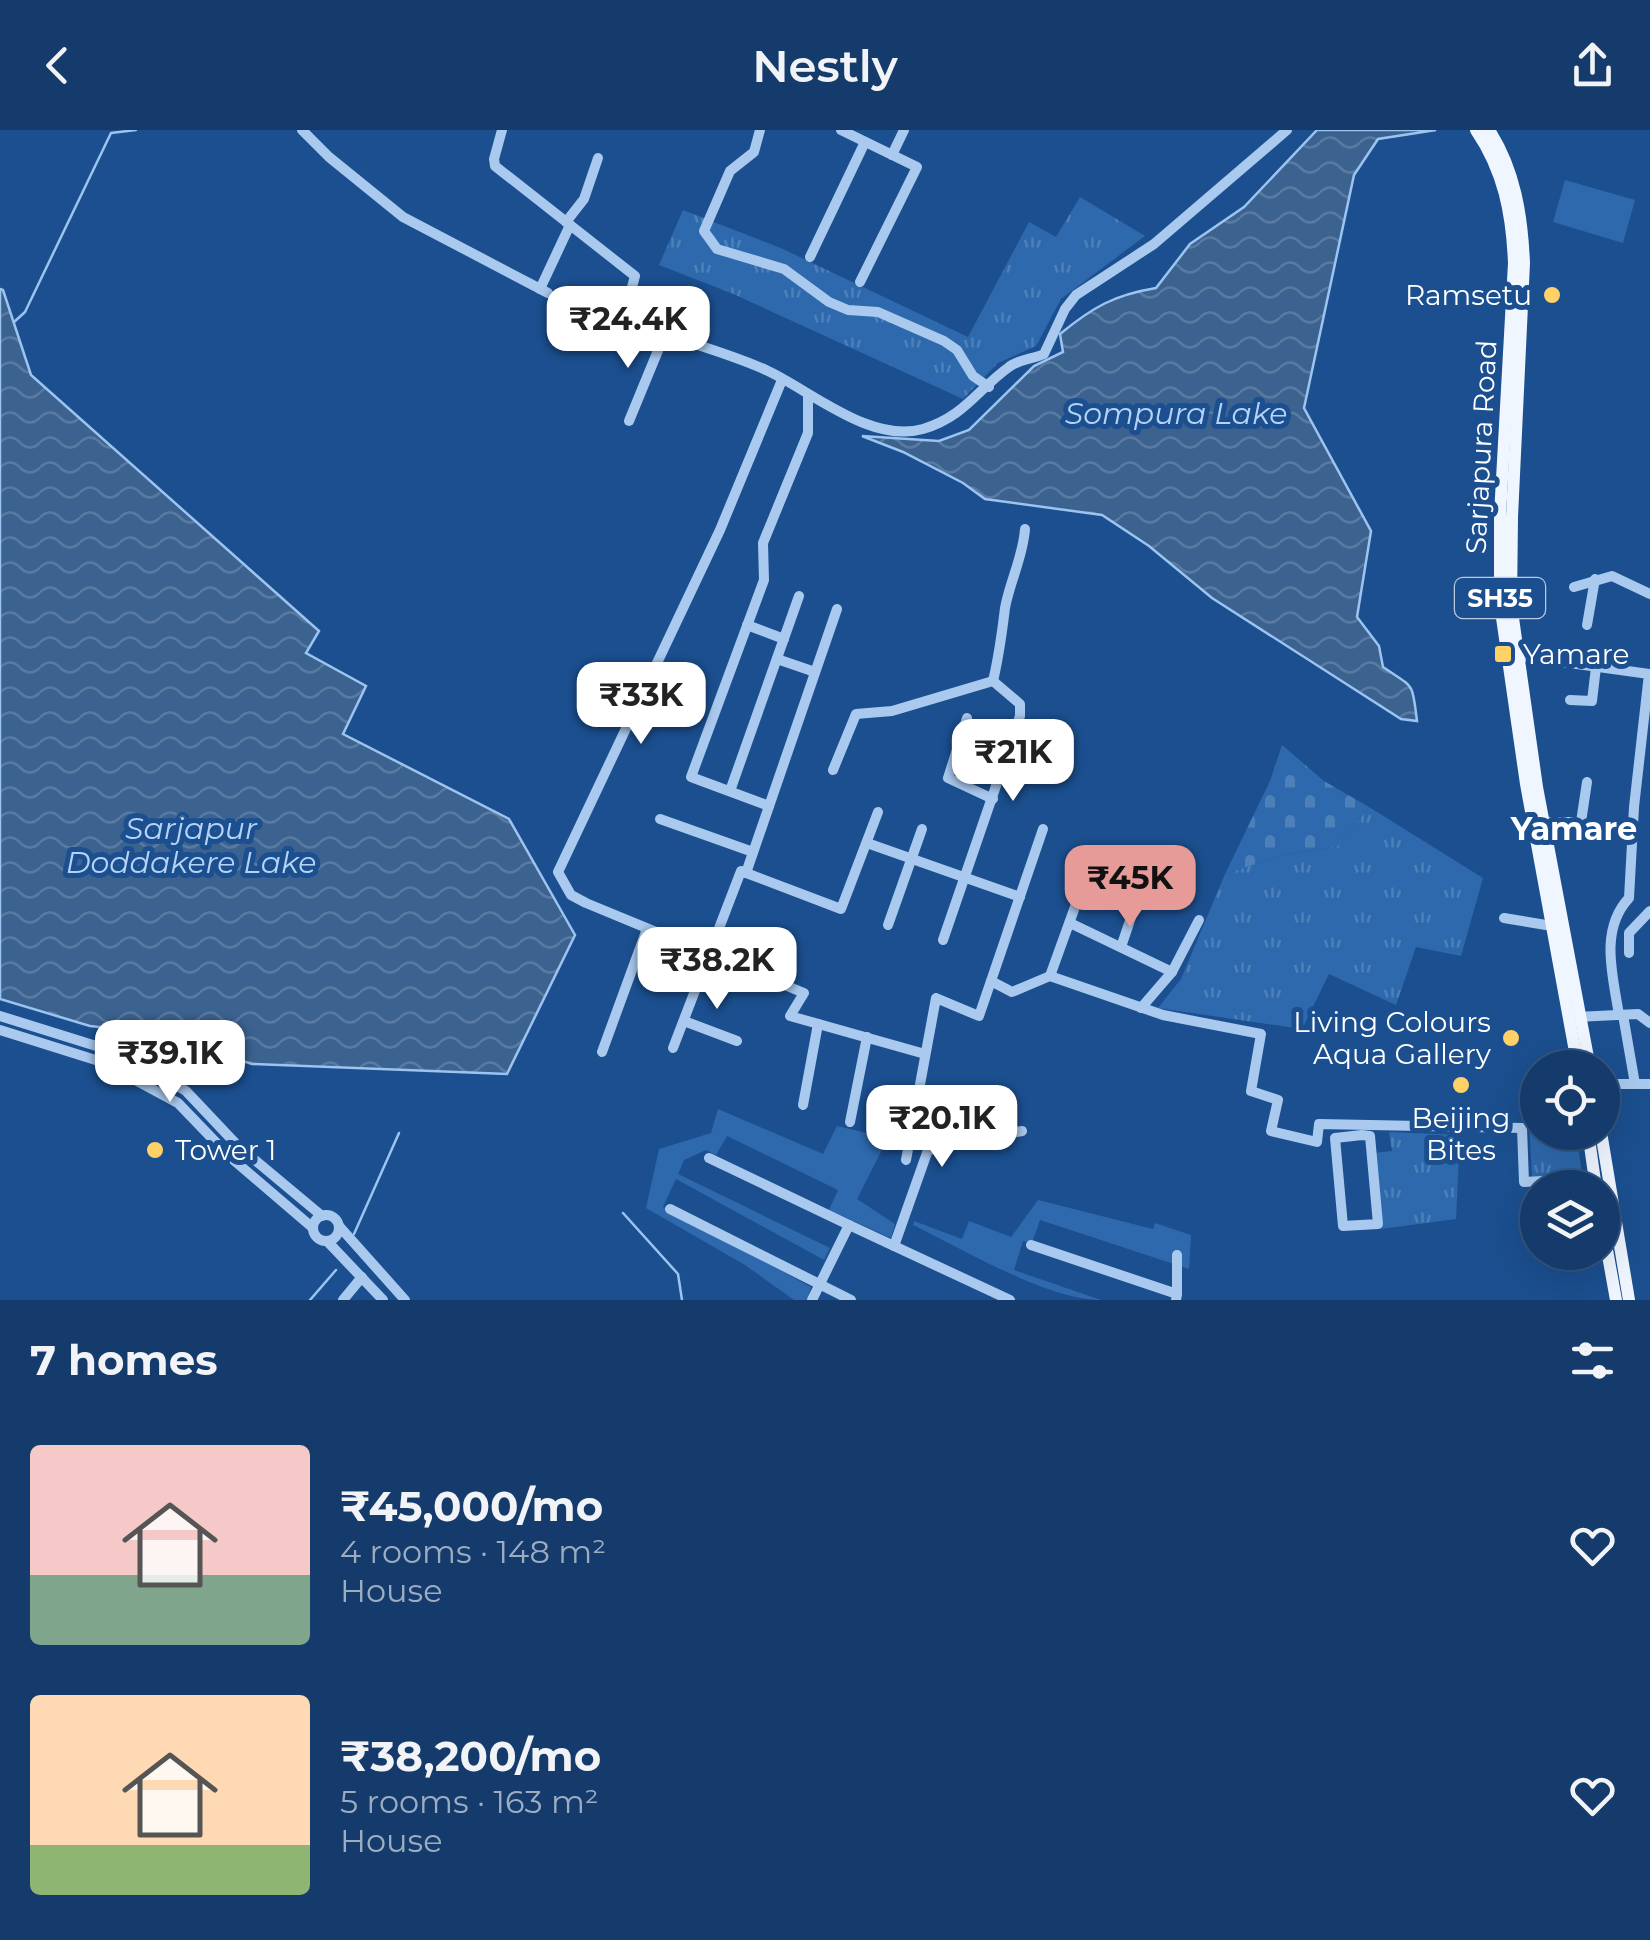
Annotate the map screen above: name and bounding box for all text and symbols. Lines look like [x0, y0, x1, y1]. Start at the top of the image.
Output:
icon: back [30, 38, 85, 93]
text: Nestly [752, 38, 898, 93]
icon: share [1565, 38, 1620, 93]
place label: Ramsetu [1405, 278, 1532, 312]
marker: Ramsetu [1541, 284, 1563, 306]
pin: ₹24.4K [547, 286, 709, 371]
text: ₹24.4K [569, 299, 687, 338]
street label: Sarjapura Road [1458, 339, 1504, 555]
water label: Sompura Lake [1065, 395, 1287, 432]
road number: SH35 [1455, 578, 1545, 618]
place label: Yamare [1523, 637, 1630, 671]
marker: Yamare [1492, 643, 1514, 665]
pin: ₹33K [582, 662, 700, 747]
text: ₹33K [599, 675, 683, 714]
pin: ₹21K [954, 719, 1072, 804]
text: ₹21K [974, 732, 1052, 771]
district label: Yamare [1510, 809, 1637, 848]
water label: Sarjapur Doddakere Lake [66, 810, 316, 881]
pin: ₹45K [1071, 845, 1189, 930]
text: ₹45K [1087, 858, 1173, 897]
pin: ₹38.2K [636, 927, 798, 1012]
text: ₹38.2K [660, 940, 774, 979]
place label: Living Colours Aqua Gallery [1293, 1005, 1492, 1071]
pin: ₹39.1K [89, 1020, 251, 1105]
marker: Living Colours Aqua Gallery [1500, 1027, 1522, 1049]
text: ₹39.1K [117, 1033, 223, 1072]
map controls [1520, 1050, 1620, 1270]
button: locate [1520, 1050, 1620, 1150]
marker: Beijing Bites [1450, 1074, 1472, 1096]
pin: ₹20.1K [861, 1085, 1023, 1170]
text: ₹20.1K [888, 1098, 996, 1137]
place label: Beijing Bites [1412, 1101, 1510, 1167]
place label: Tower 1 [175, 1133, 276, 1167]
marker: Tower 1 [144, 1139, 166, 1161]
button: layers [1520, 1170, 1620, 1270]
icon: filters [1565, 1333, 1620, 1388]
text: 7 homes [30, 1334, 218, 1386]
text: ₹45,000/mo [340, 1480, 603, 1532]
icon: home [110, 1485, 230, 1605]
icon: heart [1565, 1518, 1620, 1573]
text: 4 rooms · 148 m² [340, 1532, 606, 1571]
text: House [340, 1571, 443, 1610]
text: ₹38,200/mo [340, 1730, 601, 1782]
icon: home [110, 1735, 230, 1855]
icon: heart [1565, 1768, 1620, 1823]
text: 5 rooms · 163 m² [340, 1782, 599, 1821]
text: House [340, 1821, 443, 1860]

